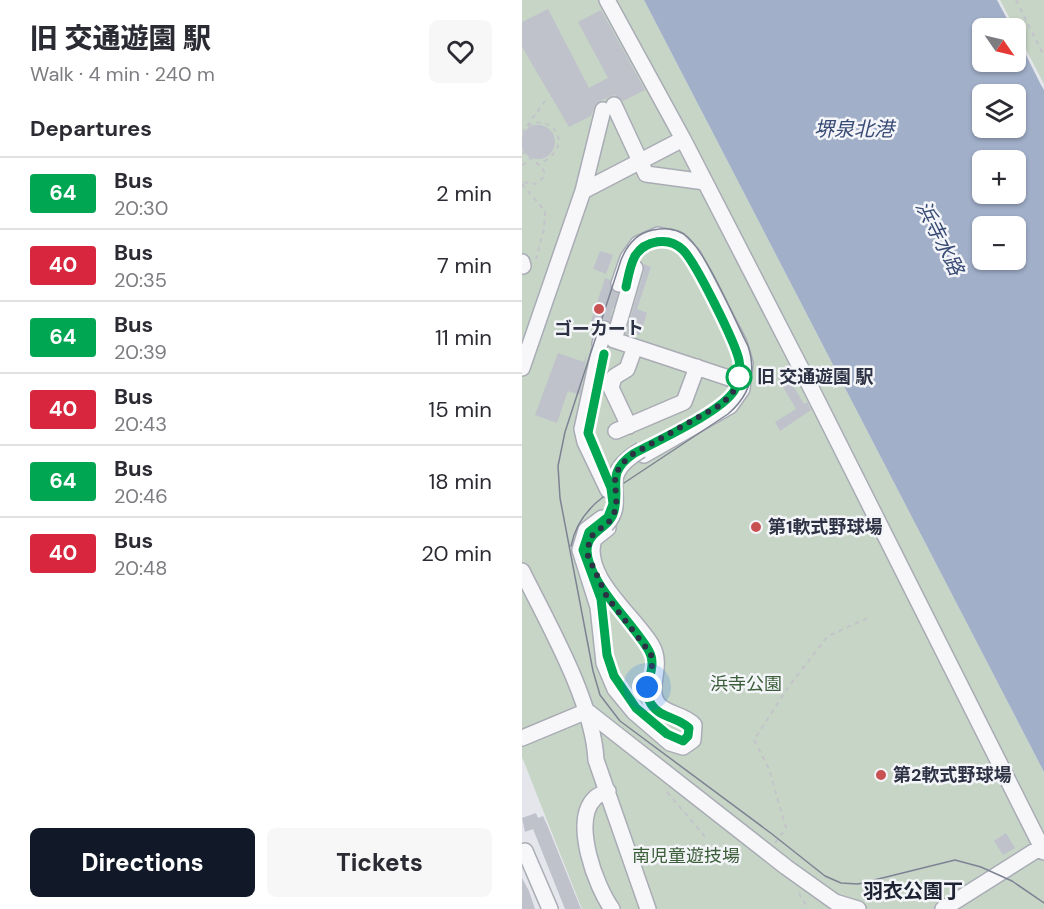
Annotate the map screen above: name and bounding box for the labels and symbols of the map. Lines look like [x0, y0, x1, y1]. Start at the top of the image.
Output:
north arrow [972, 18, 1026, 72]
water label: 堺泉北港 [814, 116, 897, 142]
water label: 浜寺水路 [910, 196, 971, 281]
marker: ゴーカート [592, 302, 606, 316]
place label: ゴーカート [554, 317, 644, 341]
marker: 旧 交通遊園 駅 [726, 364, 752, 390]
place label: 旧 交通遊園 駅 [757, 365, 873, 389]
place label: 第1軟式野球場 [768, 515, 883, 539]
marker: 第1軟式野球場 [749, 520, 763, 534]
your location [632, 672, 662, 702]
park label: 浜寺公園 [710, 672, 782, 696]
place label: 第2軟式野球場 [893, 763, 1011, 787]
marker: 第2軟式野球場 [874, 768, 888, 782]
park label: 南児童遊技場 [632, 844, 740, 868]
district label: 羽衣公園丁 [863, 878, 963, 904]

